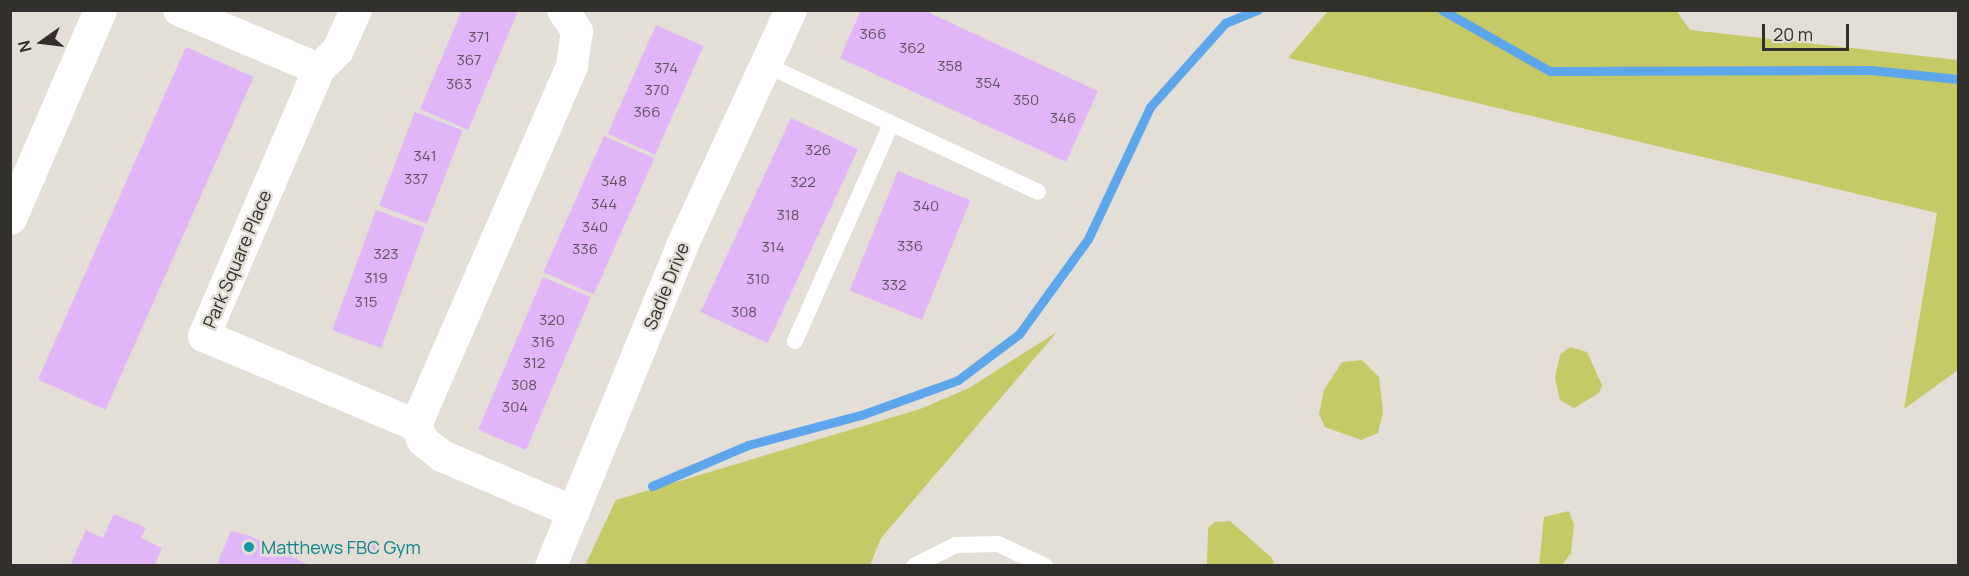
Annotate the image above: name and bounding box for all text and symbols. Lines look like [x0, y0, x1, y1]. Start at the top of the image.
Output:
north arrow [12, 12, 72, 72]
scale bar [1765, 12, 1852, 50]
text: 20 m [1773, 22, 1813, 46]
house number: 366 [860, 25, 886, 43]
house number: 371 [468, 28, 490, 46]
text: N [12, 38, 37, 55]
house number: 362 [899, 39, 925, 57]
house number: 367 [456, 51, 482, 69]
house number: 358 [937, 57, 963, 75]
house number: 374 [654, 59, 678, 77]
house number: 354 [975, 74, 1001, 92]
house number: 363 [446, 75, 472, 93]
house number: 370 [645, 81, 669, 99]
house number: 350 [1013, 91, 1039, 109]
house number: 366 [634, 103, 660, 121]
house number: 346 [1050, 109, 1076, 127]
house number: 326 [805, 141, 831, 159]
house number: 341 [414, 147, 436, 165]
house number: 337 [404, 170, 428, 188]
house number: 348 [601, 172, 627, 190]
house number: 322 [790, 173, 816, 191]
street label: Park Square Place [198, 187, 276, 331]
house number: 344 [591, 195, 617, 213]
house number: 340 [913, 197, 939, 215]
house number: 318 [777, 206, 799, 224]
house number: 340 [582, 218, 608, 236]
house number: 336 [897, 237, 923, 255]
house number: 314 [762, 238, 784, 256]
street label: Sadie Drive [639, 239, 693, 333]
house number: 336 [572, 240, 598, 258]
house number: 323 [373, 245, 399, 263]
house number: 319 [364, 269, 388, 287]
house number: 310 [746, 270, 770, 288]
house number: 332 [881, 276, 907, 294]
house number: 315 [355, 293, 377, 311]
house number: 308 [731, 303, 757, 321]
house number: 320 [539, 311, 565, 329]
house number: 316 [531, 333, 555, 351]
house number: 312 [523, 354, 545, 372]
house number: 308 [511, 376, 537, 394]
house number: 304 [502, 398, 528, 416]
place label: Matthews FBC Gym [261, 536, 421, 558]
marker: Matthews FBC Gym [242, 540, 256, 554]

